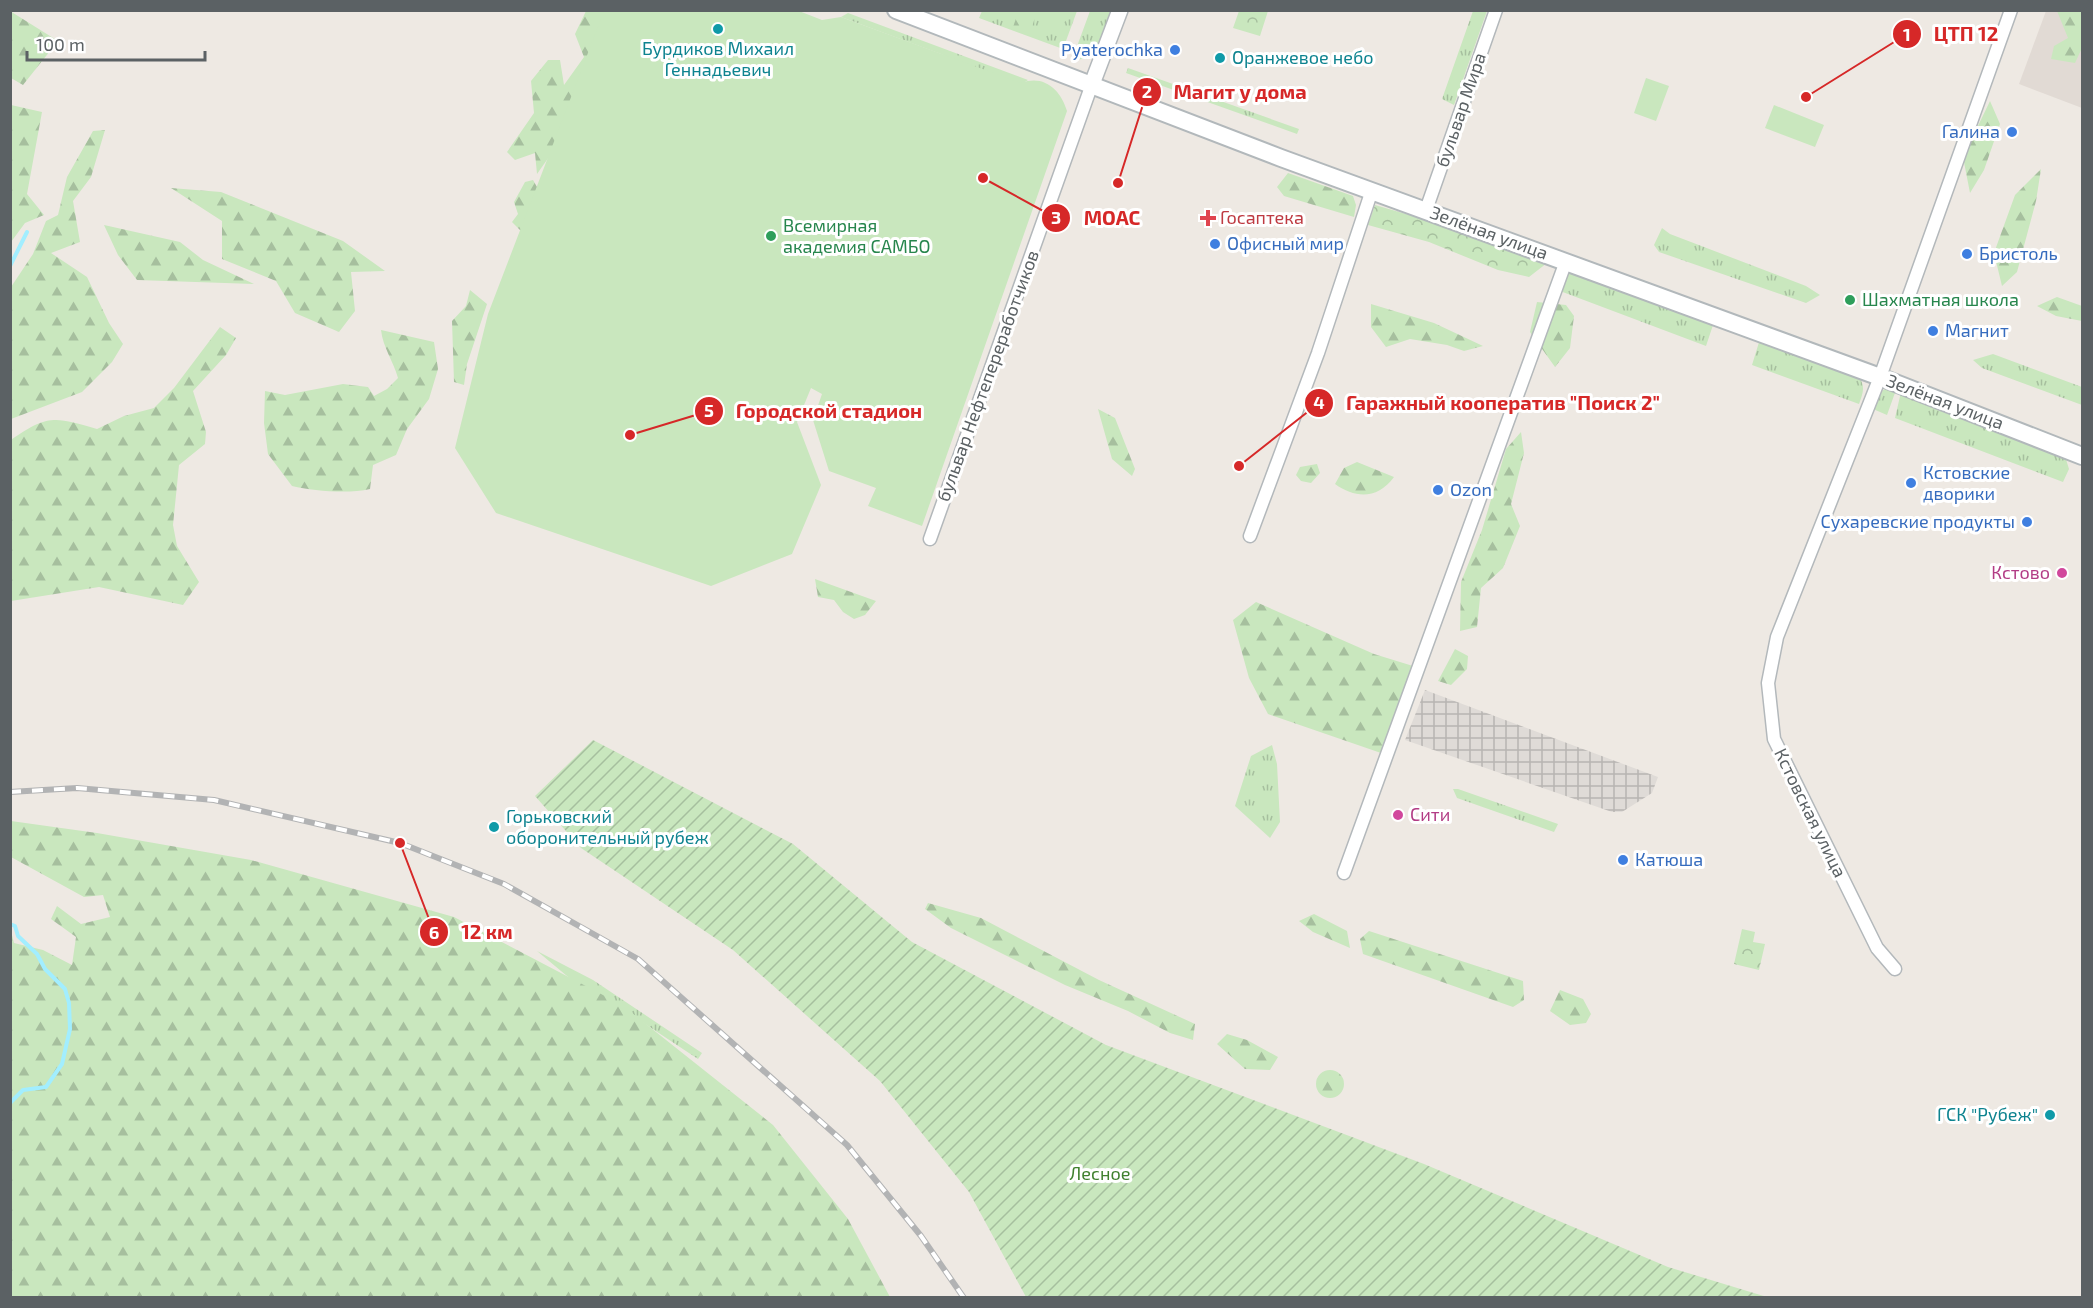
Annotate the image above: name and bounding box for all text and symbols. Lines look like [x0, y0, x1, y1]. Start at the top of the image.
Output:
callout: ЦТП 12 [1892, 15, 2010, 53]
text: ЦТП 12 [1934, 21, 1998, 45]
marker: Бурдиков Михаил Геннадьевич [711, 22, 725, 36]
text: 1 [1903, 23, 1911, 45]
scale bar [27, 24, 206, 62]
text: 100 m [36, 33, 85, 55]
place label: Бурдиков Михаил Геннадьевич [642, 37, 794, 80]
place label: Pyaterochka [1061, 38, 1163, 60]
marker: Pyaterochka [1168, 43, 1182, 57]
place label: Оранжевое небо [1232, 46, 1374, 68]
street label: бульвар Мира [1430, 49, 1490, 170]
marker: Оранжевое небо [1213, 51, 1227, 65]
callout: Магит у дома [1132, 73, 1319, 111]
text: Магит у дома [1173, 79, 1307, 103]
text: 2 [1142, 80, 1152, 102]
place label: Галина [1942, 120, 2000, 142]
marker: Галина [2005, 125, 2019, 139]
callout: МОАС [1041, 199, 1152, 237]
street label: Зелёная улица [1427, 201, 1551, 264]
text: МОАС [1084, 205, 1141, 229]
text: 3 [1051, 206, 1061, 228]
place label: Госаптека [1220, 206, 1304, 228]
marker: Госаптека [1201, 211, 1215, 225]
place label: Всемирная академия САМБО [783, 214, 931, 257]
marker: Всемирная академия САМБО [764, 229, 778, 243]
place label: Офисный мир [1227, 232, 1344, 254]
marker: Офисный мир [1208, 237, 1222, 251]
place label: Бристоль [1979, 242, 2058, 264]
street label: бульвар Нефтепереработчиков [931, 247, 1043, 504]
marker: Бристоль [1960, 247, 1974, 261]
place label: Шахматная школа [1862, 288, 2019, 310]
marker: Шахматная школа [1843, 293, 1857, 307]
place label: Магнит [1945, 319, 2009, 341]
marker: Магнит [1926, 324, 1940, 338]
street label: Зелёная улица [1884, 369, 2007, 434]
callout: Гаражный кооператив "Поиск 2" [1304, 384, 1672, 422]
text: Гаражный кооператив "Поиск 2" [1346, 390, 1660, 414]
text: 4 [1313, 391, 1325, 413]
callout: Городской стадион [694, 392, 934, 430]
text: Городской стадион [736, 398, 922, 422]
text: 5 [704, 399, 714, 421]
place label: Кстовские дворики [1923, 461, 2010, 504]
marker: Кстовские дворики [1904, 476, 1918, 490]
place label: Ozon [1450, 478, 1492, 500]
marker: Ozon [1431, 483, 1445, 497]
place label: Сухаревские продукты [1821, 510, 2015, 532]
marker: Сухаревские продукты [2020, 515, 2034, 529]
place label: Кстово [1991, 561, 2050, 583]
marker: Кстово [2055, 566, 2069, 580]
street label: Кстовская улица [1770, 744, 1852, 881]
place label: Сити [1410, 803, 1450, 825]
place label: Горьковский оборонительный рубеж [506, 805, 709, 848]
marker: Сити [1391, 808, 1405, 822]
marker: Горьковский оборонительный рубеж [487, 820, 501, 834]
place label: Катюша [1635, 848, 1703, 870]
marker: Катюша [1616, 853, 1630, 867]
callout: 12 км [419, 913, 525, 951]
text: 12 км [461, 919, 513, 943]
text: 6 [429, 921, 439, 943]
place label: ГСК "Рубеж" [1937, 1103, 2038, 1125]
marker: ГСК "Рубеж" [2043, 1108, 2057, 1122]
park label: Лесное [1070, 1162, 1130, 1184]

